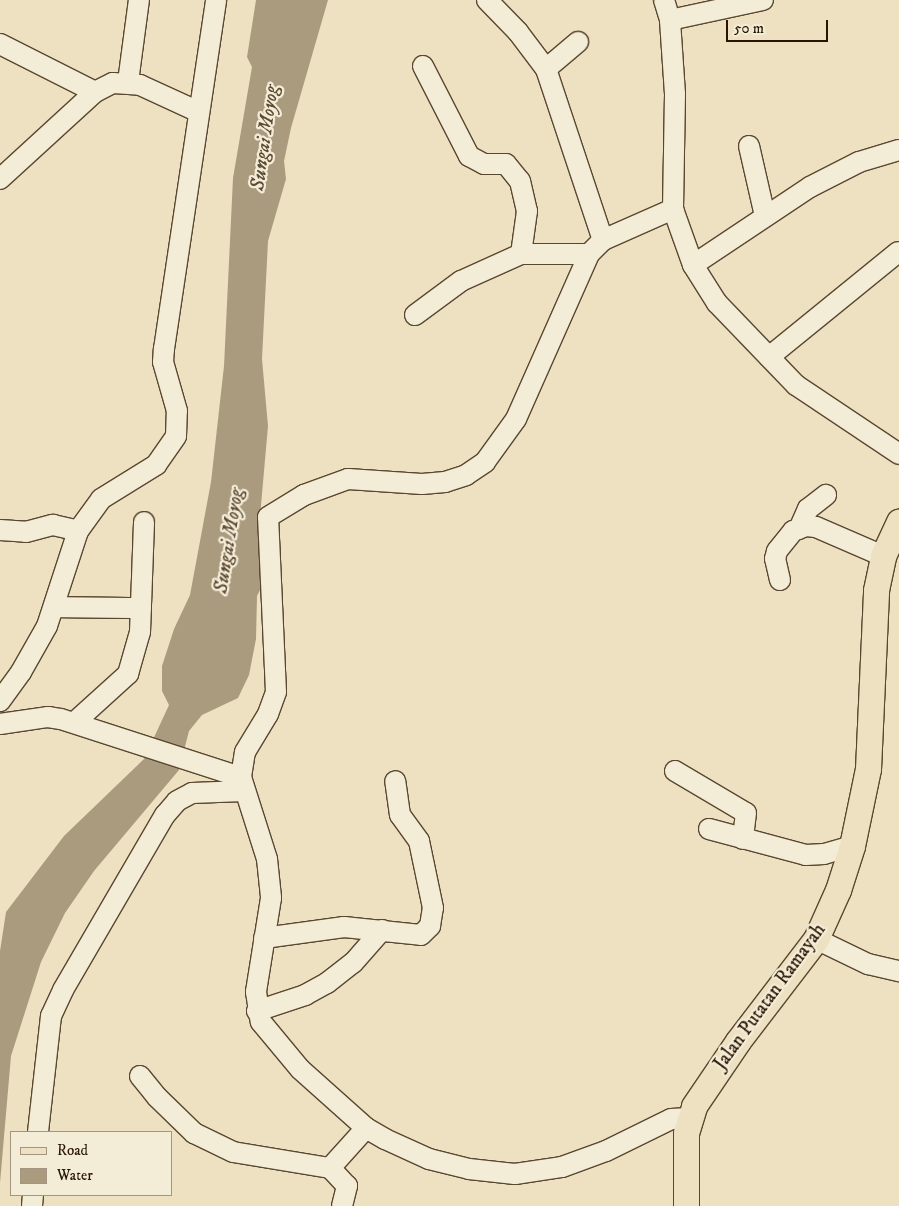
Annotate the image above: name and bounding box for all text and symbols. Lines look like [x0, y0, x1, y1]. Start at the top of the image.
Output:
scale bar [729, 10, 832, 42]
text: 50 m [734, 19, 764, 38]
water label: Sungai Moyog [246, 84, 284, 192]
water label: Sungai Moyog [209, 487, 249, 595]
street label: Jalan Putatan Ramayah [709, 919, 831, 1075]
legend [10, 1131, 172, 1196]
text: Road [57, 1141, 88, 1160]
text: Water [57, 1166, 93, 1185]

